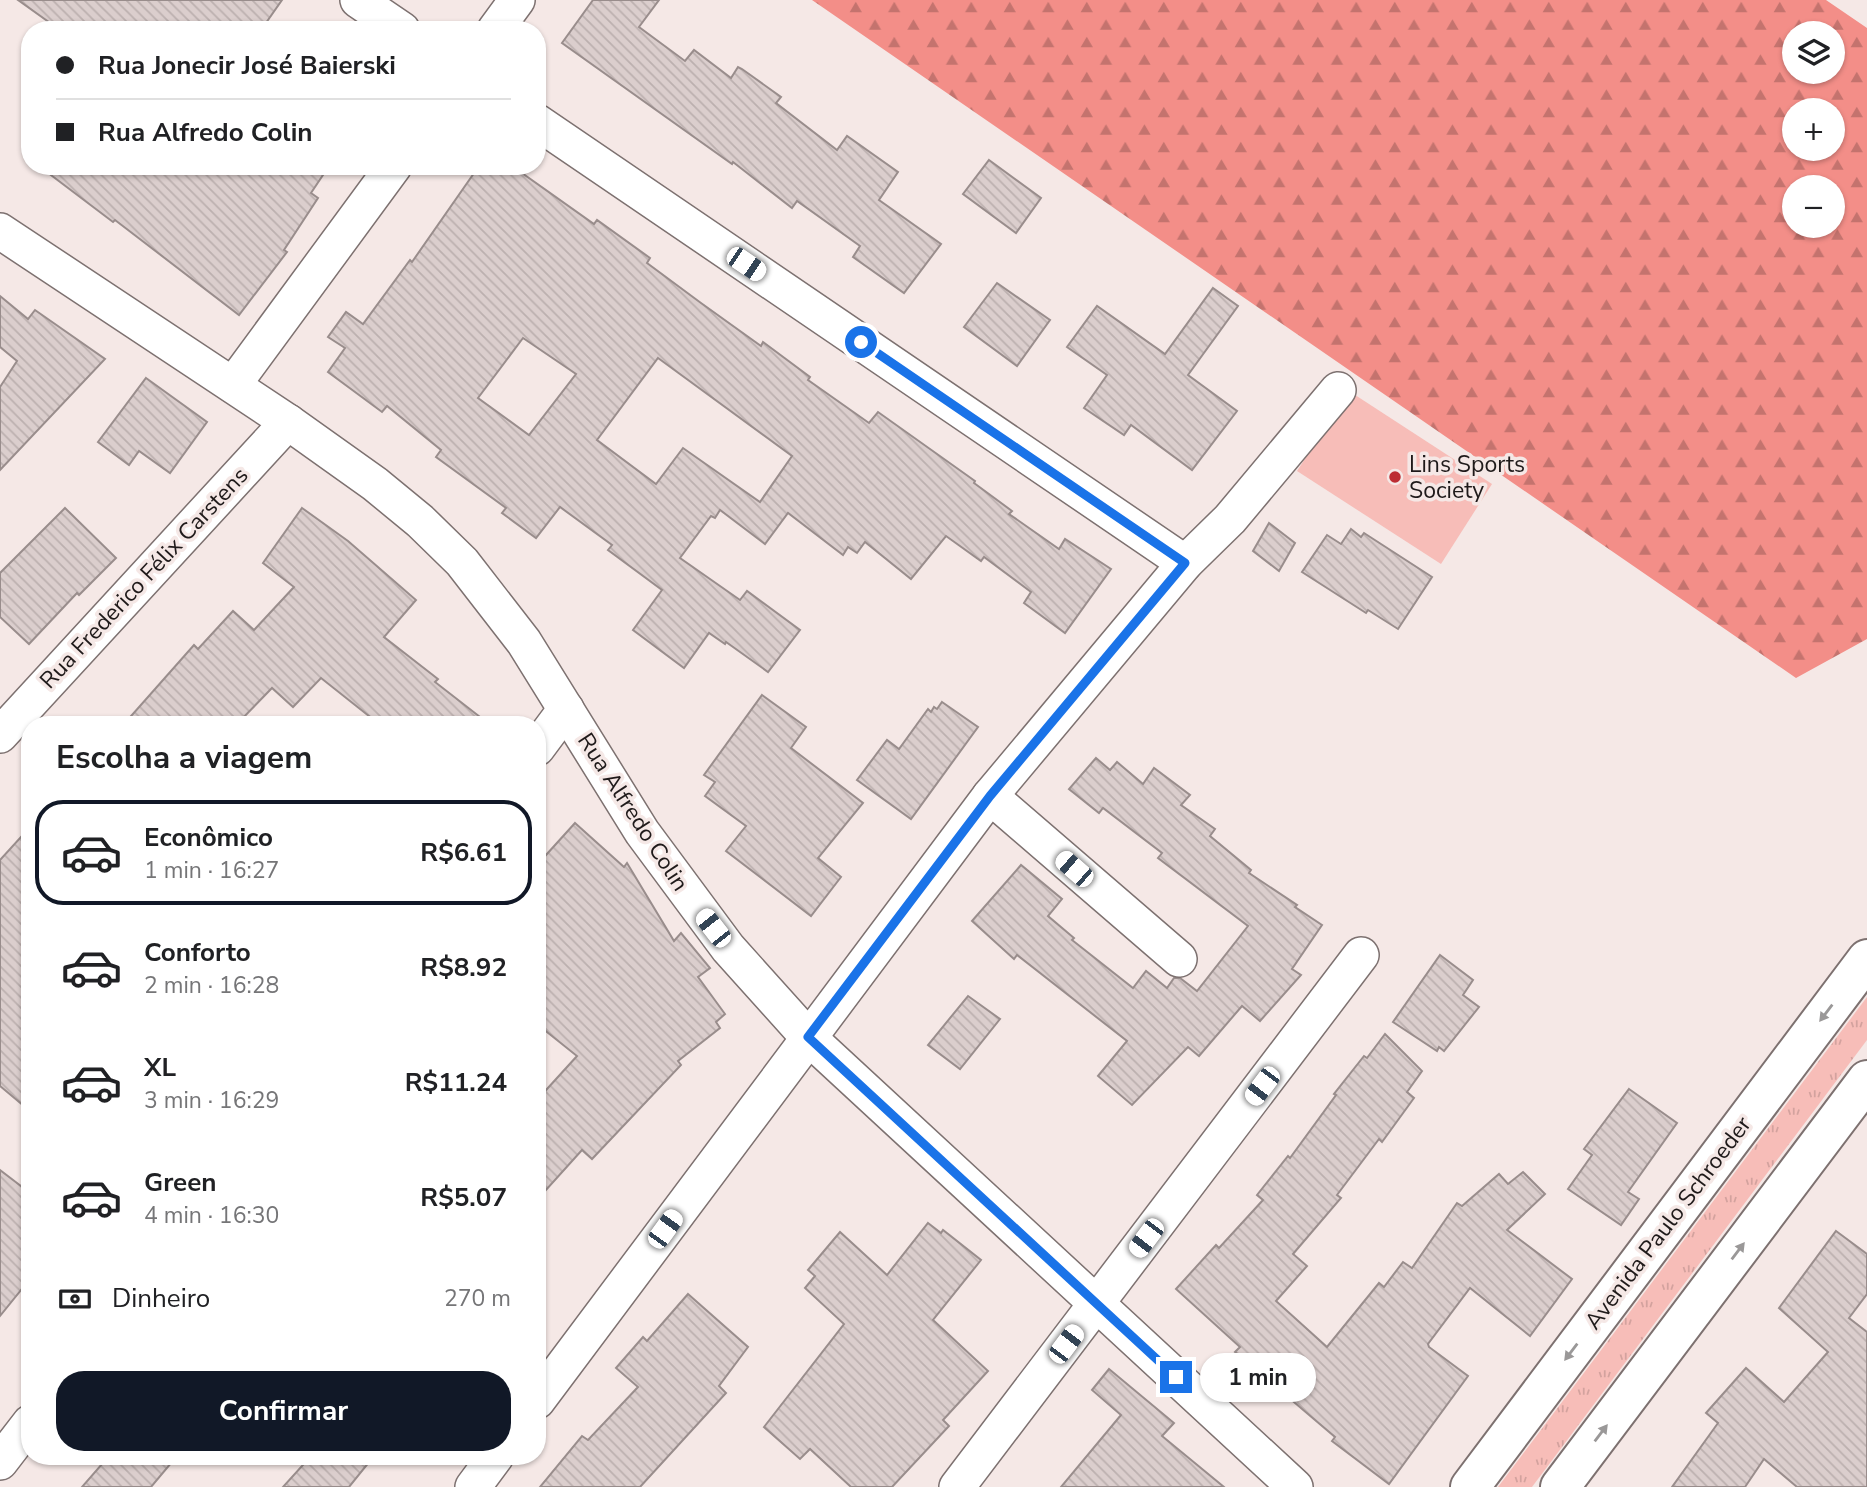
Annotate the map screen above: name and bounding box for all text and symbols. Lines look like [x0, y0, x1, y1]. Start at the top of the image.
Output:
map controls [1782, 21, 1845, 238]
button: layers [1782, 21, 1845, 84]
text: Rua Jonecir José Baierski [98, 48, 396, 83]
button: + [1782, 98, 1845, 161]
text: Rua Alfredo Colin [98, 115, 313, 150]
button: − [1782, 175, 1845, 238]
car [723, 244, 770, 284]
route start [845, 326, 877, 358]
place label: Lins Sports Society [1409, 449, 1525, 506]
street label: Rua Frederico Félix Carstens [33, 460, 255, 696]
marker: Lins Sports Society [1387, 469, 1403, 485]
street label: Rua Alfredo Colin [570, 727, 696, 897]
text: Escolha a viagem [56, 736, 312, 779]
text: Econômico [144, 820, 273, 855]
icon: car [60, 821, 123, 884]
text: R$6.61 [420, 835, 507, 870]
car [1052, 847, 1097, 891]
text: 1 min · 16:27 [144, 855, 279, 886]
car [692, 905, 735, 951]
text: Conforto [144, 935, 251, 970]
icon: car [60, 936, 123, 999]
text: R$8.92 [420, 950, 507, 985]
text: 2 min · 16:28 [144, 970, 279, 1001]
one-way arrow [1819, 1004, 1833, 1022]
text: XL [144, 1050, 176, 1085]
icon: car [60, 1051, 123, 1114]
car [1241, 1063, 1284, 1109]
text: R$11.24 [405, 1065, 507, 1100]
text: 3 min · 16:29 [144, 1085, 279, 1116]
street label: Avenida Paulo Schroeder [1578, 1110, 1759, 1336]
text: Green [144, 1165, 217, 1200]
icon: car [60, 1166, 123, 1229]
text: R$5.07 [420, 1180, 507, 1215]
text: 4 min · 16:30 [144, 1200, 279, 1231]
car [645, 1206, 686, 1252]
car [1125, 1215, 1168, 1261]
one-way arrow [1730, 1242, 1744, 1260]
icon: cash [56, 1280, 94, 1318]
text: Dinheiro [112, 1281, 210, 1316]
text: 270 m [444, 1283, 511, 1314]
car [1045, 1321, 1088, 1367]
one-way arrow [1565, 1343, 1579, 1361]
callout: 1 min [1200, 1352, 1316, 1402]
route end [1160, 1361, 1192, 1393]
text: 1 min [1228, 1362, 1288, 1393]
button: Confirmar [56, 1371, 511, 1451]
one-way arrow [1593, 1424, 1608, 1442]

